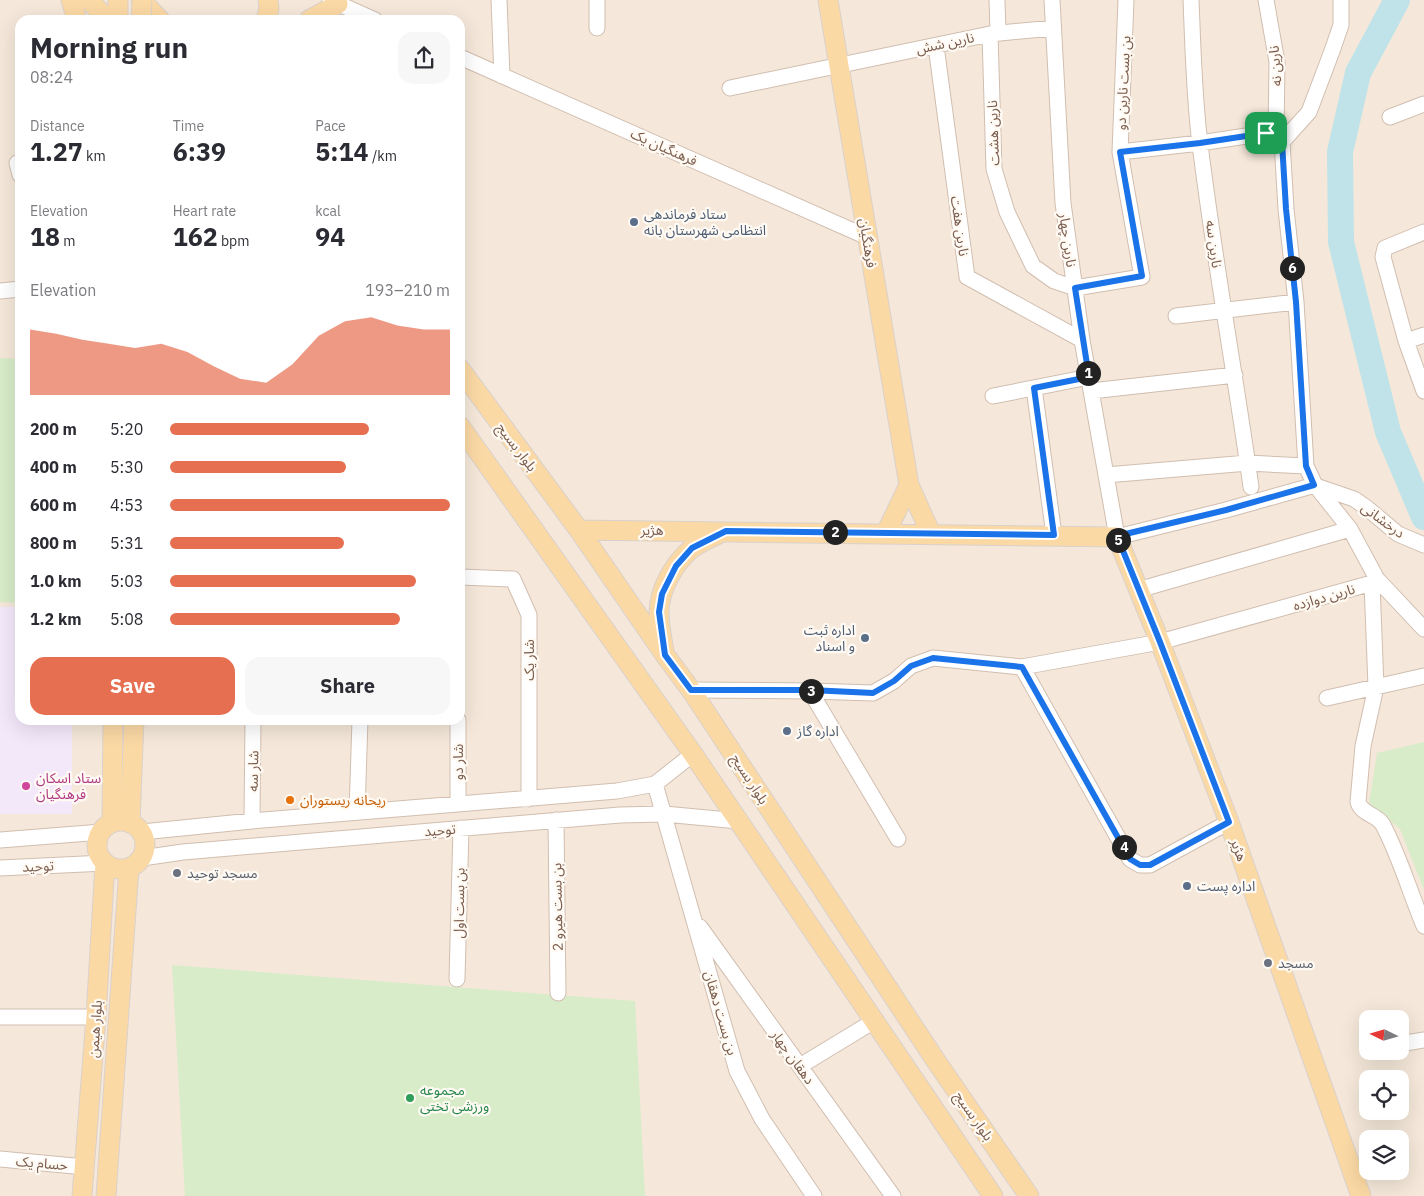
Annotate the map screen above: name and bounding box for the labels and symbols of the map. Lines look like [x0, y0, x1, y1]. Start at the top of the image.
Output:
street label: نارین شش [914, 28, 976, 58]
street label: بن بست نارین دو [1112, 35, 1134, 131]
street label: نارین نه [1265, 45, 1285, 87]
street label: نارین هشت [983, 100, 1003, 166]
pin [1245, 112, 1287, 154]
street label: فرهنگیان یک [628, 124, 700, 170]
street label: نارین هفت [947, 195, 973, 257]
place label: ستاد فرماندهی انتظامی شهرستان بانه [644, 205, 766, 239]
street label: نارین چهار [1054, 211, 1081, 269]
marker: ستاد فرماندهی انتظامی شهرستان بانه [628, 216, 640, 228]
street label: فرهنگیان [855, 217, 881, 269]
street label: نارین سه [1202, 219, 1226, 269]
pin: 6 [1280, 256, 1304, 280]
pin: 1 [1076, 360, 1100, 386]
street label: بلوار بسیج [491, 419, 541, 476]
street label: درخشانی [1358, 498, 1409, 542]
pin: 2 [822, 520, 848, 544]
street label: هژیر [640, 521, 663, 539]
pin: 5 [1106, 528, 1130, 552]
street label: نارین دوازده [1291, 580, 1357, 614]
place label: اداره ثبت و اسناد [804, 621, 855, 655]
marker: اداره ثبت و اسناد [859, 632, 871, 644]
street label: شار یک [520, 639, 538, 681]
pin: 3 [798, 678, 824, 704]
place label: اداره گاز [796, 722, 839, 740]
marker: اداره گاز [781, 725, 793, 737]
street label: شار دو [449, 744, 467, 780]
street label: شار سه [244, 750, 262, 792]
street label: بلوار بسیج [725, 750, 773, 809]
place label: ستاد اسکان فرهنگیان [36, 769, 101, 803]
marker: ستاد اسکان فرهنگیان [20, 780, 32, 792]
place label: ریحانە ریستوران [300, 791, 386, 809]
marker: ریحانە ریستوران [284, 794, 296, 806]
street label: توحید [423, 820, 457, 840]
pin: 4 [1112, 834, 1136, 860]
street label: هژیر [1226, 835, 1251, 864]
street label: توحید [22, 856, 54, 876]
street label: بن بست هیرو 2 [547, 862, 567, 951]
place label: مسجد توحید [187, 864, 258, 882]
marker: مسجد توحید [171, 867, 183, 879]
street label: بن بست اول [449, 867, 469, 939]
place label: اداره پست [1197, 877, 1255, 896]
marker: اداره پست [1181, 880, 1193, 892]
place label: مسجد [1278, 954, 1314, 972]
marker: مسجد [1262, 957, 1274, 969]
street label: بن بست دهقان [700, 969, 742, 1057]
street label: بلوار هیمن [84, 999, 106, 1059]
north arrow [1359, 1010, 1409, 1060]
street label: دهقان چهار [766, 1025, 819, 1089]
place label: مجموعه ورزشی تختی [420, 1081, 489, 1115]
street label: بلوار بسیج [949, 1088, 998, 1146]
marker: مجموعه ورزشی تختی [404, 1092, 416, 1104]
street label: حسام یک [15, 1152, 69, 1176]

